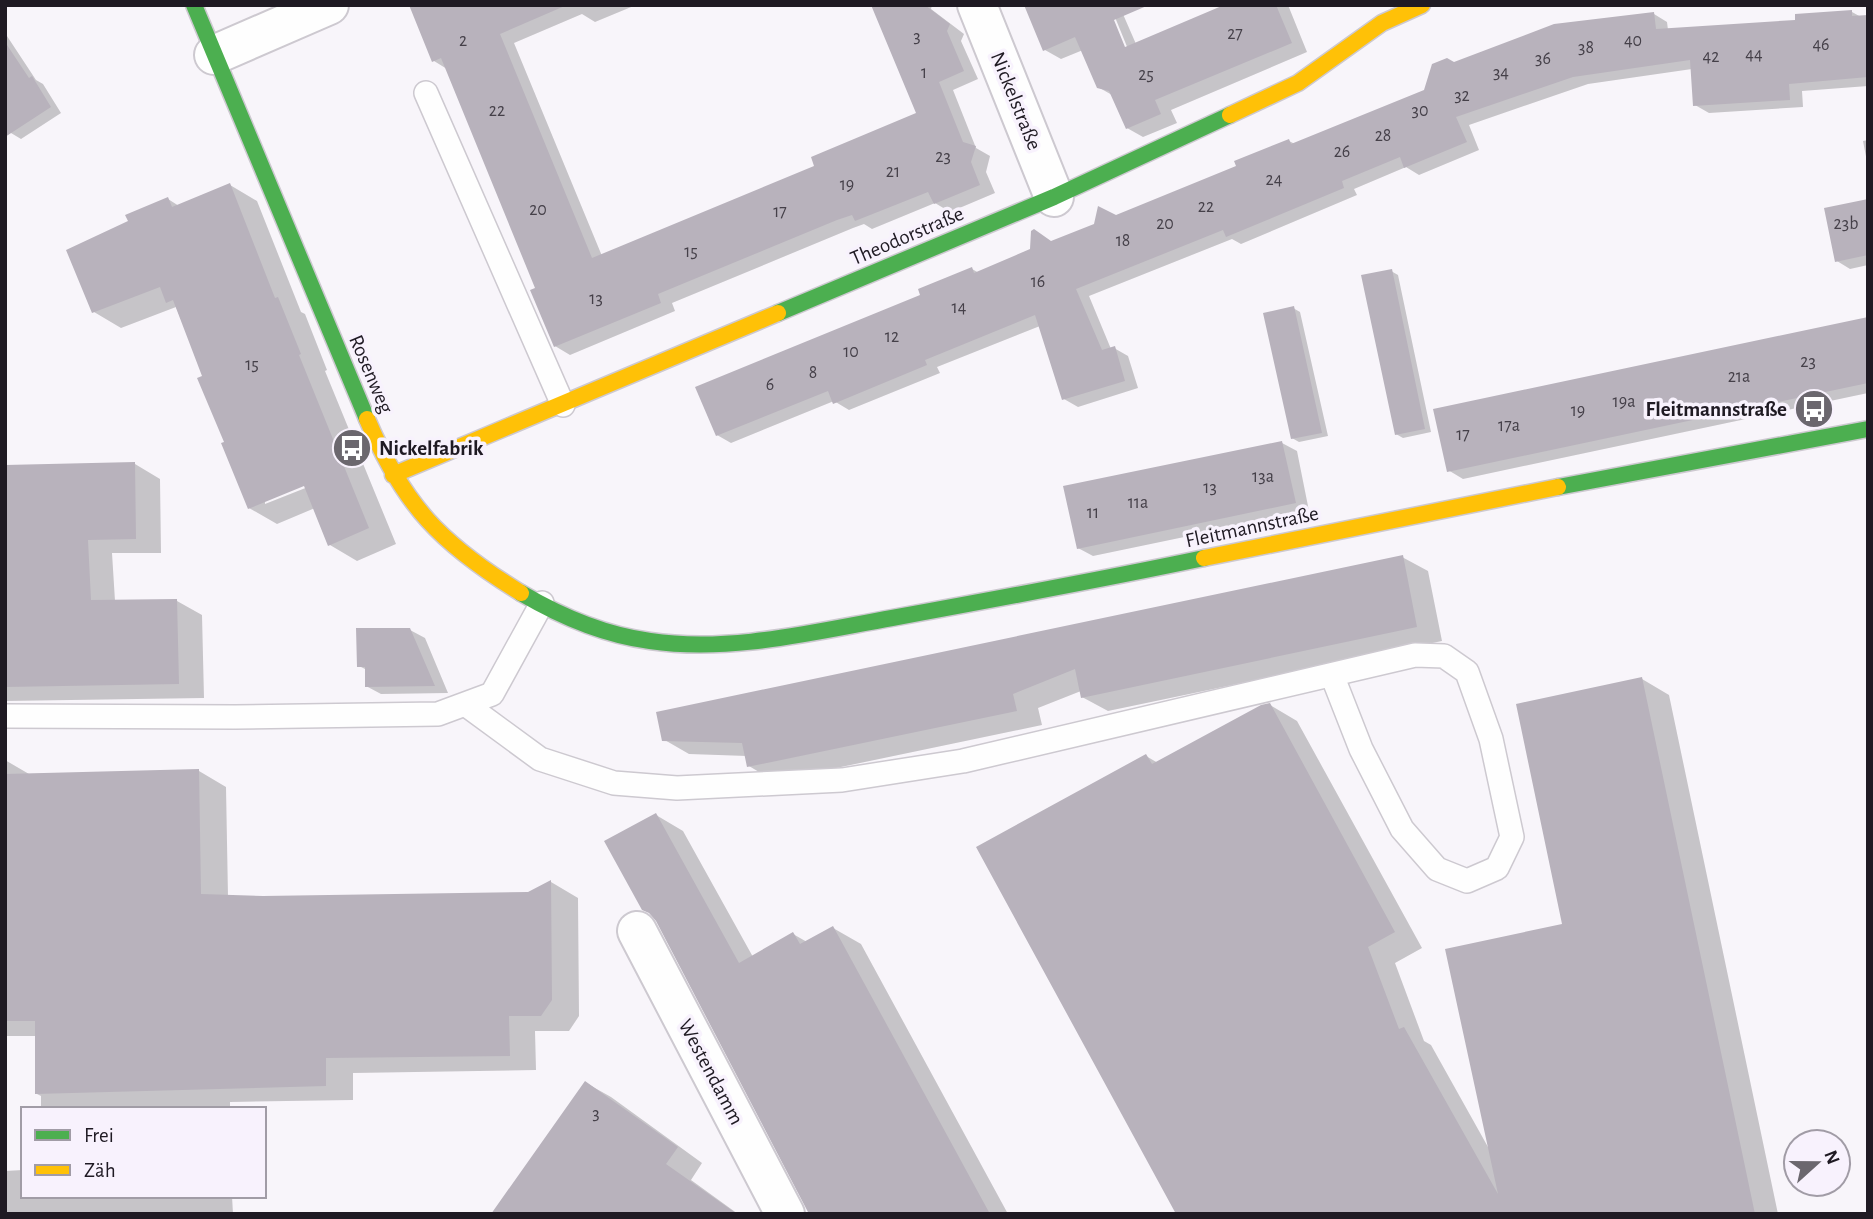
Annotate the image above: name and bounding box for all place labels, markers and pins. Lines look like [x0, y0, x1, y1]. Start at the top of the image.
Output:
bus stop icon: Fleitmannstraße [1793, 388, 1835, 430]
place label: Fleitmannstraße [1645, 399, 1787, 420]
bus stop icon: Nickelfabrik [331, 427, 373, 469]
place label: Nickelfabrik [379, 438, 484, 459]

